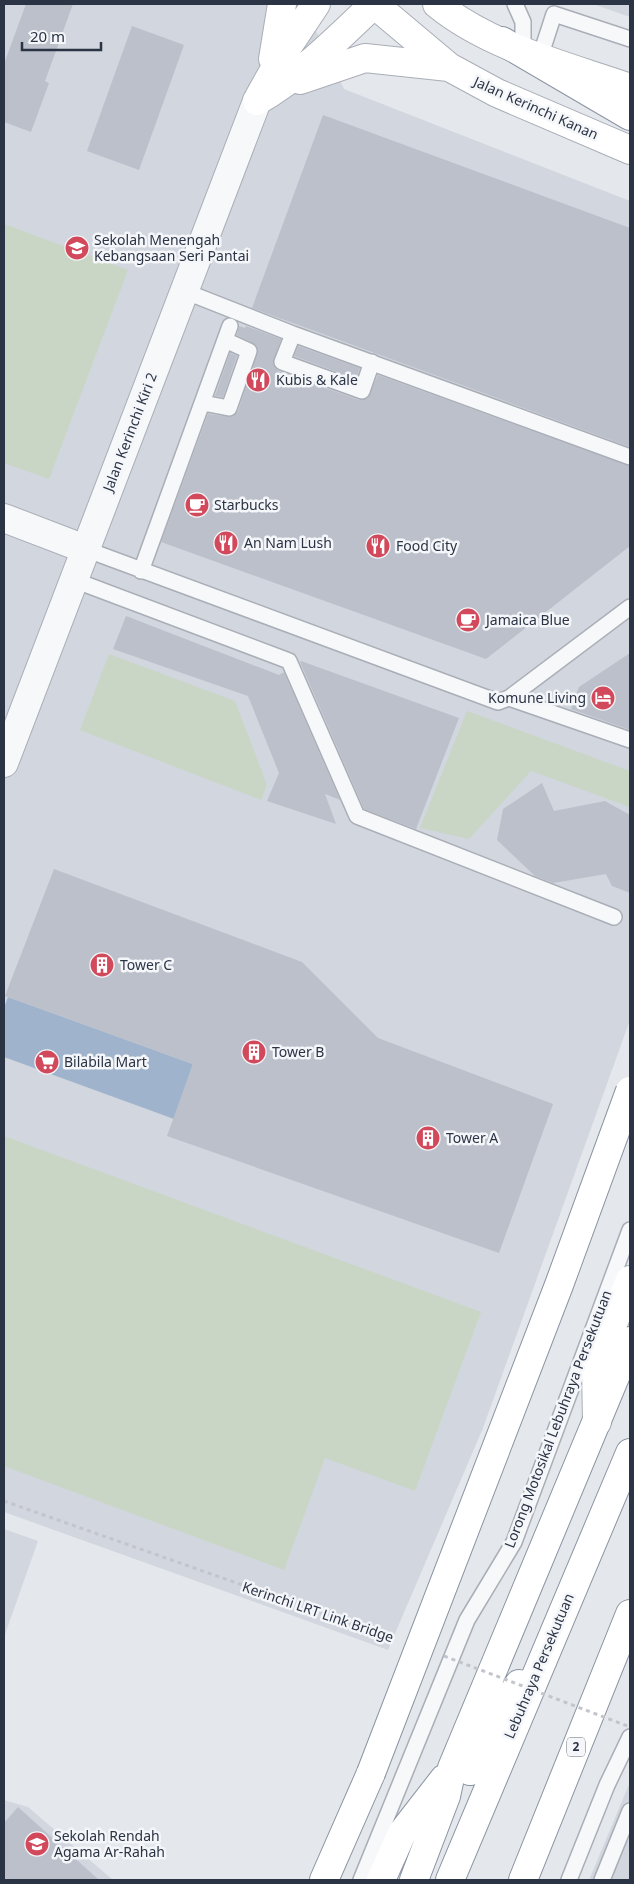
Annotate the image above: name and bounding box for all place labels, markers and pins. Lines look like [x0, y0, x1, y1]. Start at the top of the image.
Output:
place label: Sekolah Menengah Kebangsaan Seri Pantai [94, 230, 249, 265]
school or university icon: Sekolah Menengah Kebangsaan Seri Pantai [64, 235, 90, 261]
restaurant icon: Kubis & Kale [245, 367, 271, 393]
place label: Kubis & Kale [276, 370, 358, 389]
cafe icon: Starbucks [184, 492, 210, 518]
place label: Starbucks [214, 495, 279, 514]
restaurant icon: An Nam Lush [213, 530, 239, 556]
place label: An Nam Lush [244, 533, 332, 552]
restaurant icon: Food City [365, 533, 391, 559]
place label: Food City [396, 536, 458, 555]
cafe icon: Jamaica Blue [455, 607, 481, 633]
place label: Jamaica Blue [484, 610, 570, 629]
hotel icon: Komune Living [590, 685, 616, 711]
place label: Komune Living [488, 688, 586, 707]
building icon: Tower C [89, 952, 115, 978]
place label: Tower C [120, 955, 172, 974]
building icon: Tower B [241, 1039, 267, 1065]
place label: Tower B [272, 1042, 324, 1061]
supermarket icon: Bilabila Mart [34, 1049, 60, 1075]
place label: Bilabila Mart [64, 1052, 147, 1071]
building icon: Tower A [415, 1125, 441, 1151]
place label: Tower A [446, 1128, 498, 1147]
place label: Sekolah Rendah Agama Ar-Rahah [54, 1826, 165, 1861]
school or university icon: Sekolah Rendah Agama Ar-Rahah [24, 1831, 50, 1857]

